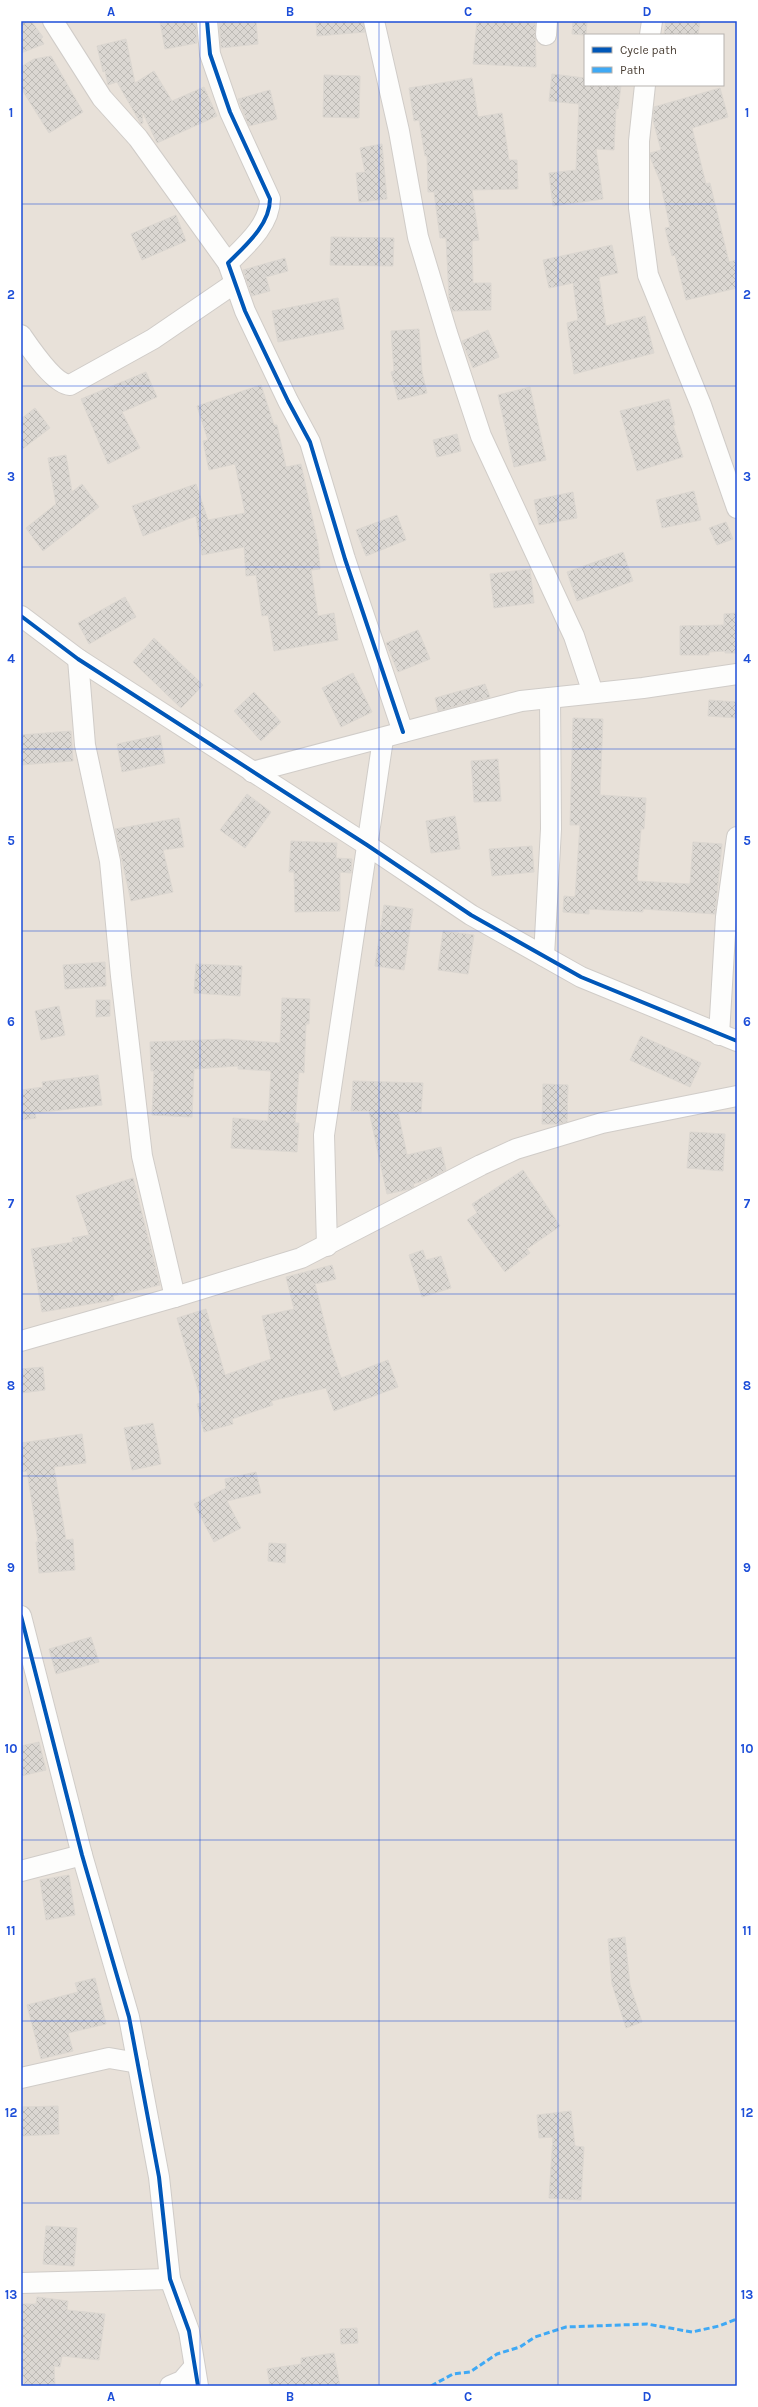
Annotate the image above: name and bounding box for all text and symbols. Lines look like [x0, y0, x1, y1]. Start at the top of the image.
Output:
text: A [107, 4, 115, 19]
text: B [286, 4, 294, 19]
text: C [464, 4, 472, 19]
text: D [643, 4, 652, 19]
legend [584, 34, 724, 86]
text: Cycle path [620, 43, 677, 57]
text: Path [620, 63, 645, 77]
text: 1 [9, 105, 13, 120]
text: 1 [745, 105, 749, 120]
text: 2 [7, 287, 15, 302]
text: 2 [743, 287, 751, 302]
text: 3 [7, 469, 15, 484]
text: 3 [743, 469, 751, 484]
text: 4 [7, 651, 15, 666]
text: 4 [743, 651, 751, 666]
text: 5 [7, 833, 15, 848]
text: 5 [743, 833, 751, 848]
text: 6 [7, 1014, 15, 1029]
text: 6 [743, 1014, 751, 1029]
text: 7 [8, 1196, 15, 1211]
text: 7 [744, 1196, 751, 1211]
text: 8 [7, 1378, 15, 1393]
text: 8 [743, 1378, 751, 1393]
text: 9 [7, 1560, 15, 1575]
text: 9 [743, 1560, 751, 1575]
text: 10 [5, 1741, 17, 1756]
text: 10 [741, 1741, 753, 1756]
text: 11 [6, 1923, 16, 1938]
text: 11 [742, 1923, 752, 1938]
text: 12 [5, 2105, 17, 2120]
text: 12 [741, 2105, 753, 2120]
text: 13 [5, 2287, 17, 2302]
text: 13 [741, 2287, 753, 2302]
text: A [107, 2389, 115, 2404]
text: B [286, 2389, 294, 2404]
text: C [464, 2389, 472, 2404]
text: D [643, 2389, 652, 2404]

